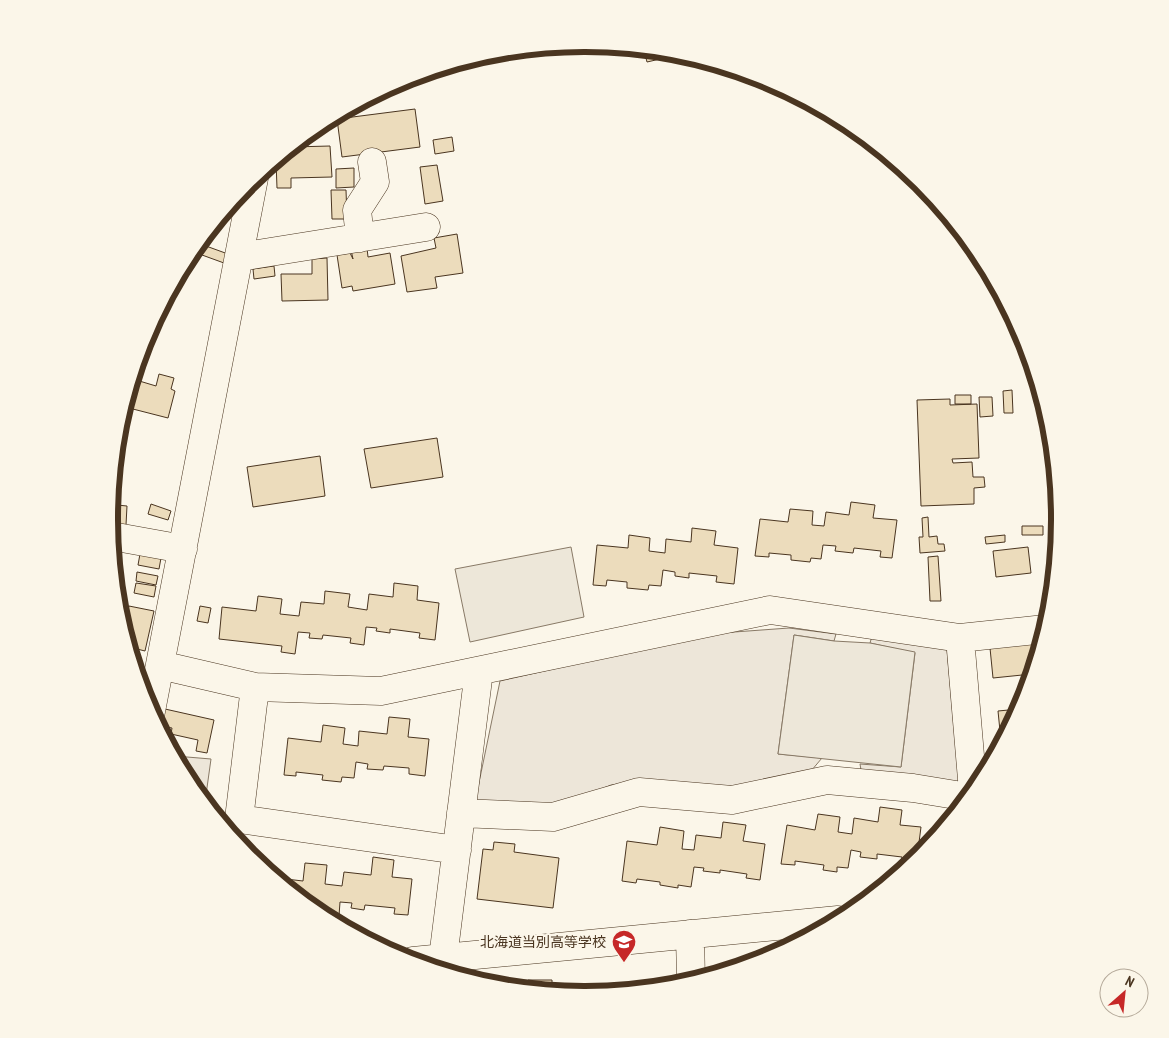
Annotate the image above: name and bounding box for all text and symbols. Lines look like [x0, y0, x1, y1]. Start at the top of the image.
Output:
school or university icon: 北海道当別高等学校 [611, 929, 637, 963]
place label: 北海道当別高等学校 [480, 933, 606, 951]
north arrow [1099, 968, 1149, 1018]
text: N [1122, 972, 1137, 991]

